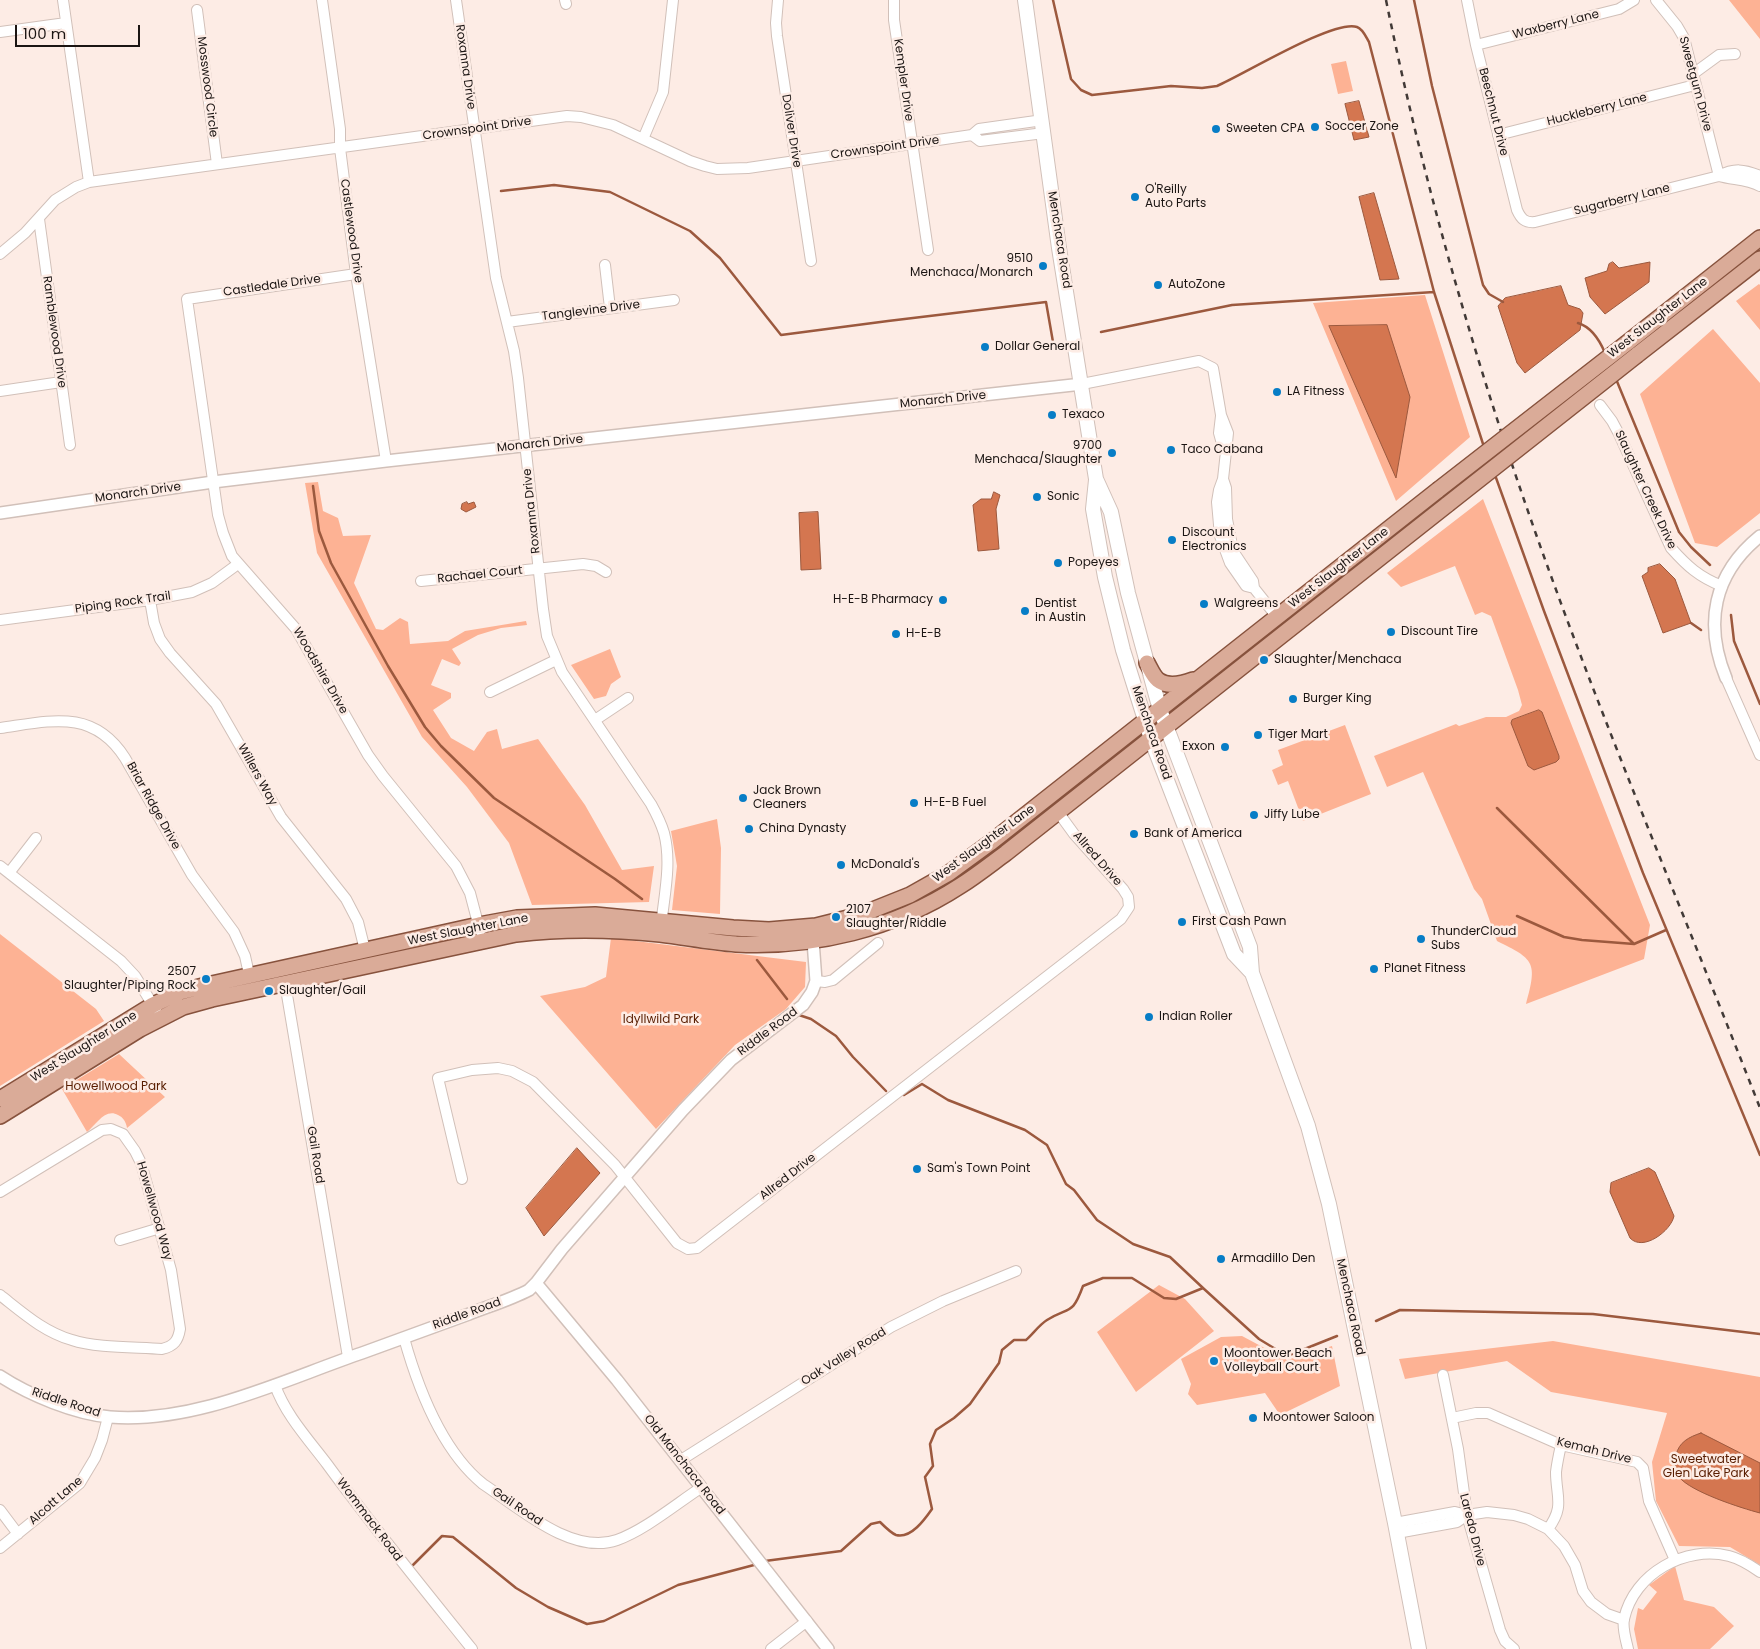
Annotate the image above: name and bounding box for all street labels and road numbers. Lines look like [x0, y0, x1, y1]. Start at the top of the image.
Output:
street label: Waxberry Lane [1511, 7, 1601, 43]
street label: Roxanna Drive [452, 24, 478, 110]
street label: Sweetgum Drive [1675, 35, 1715, 133]
street label: Mosswood Circle [194, 36, 220, 138]
street label: Kempler Drive [890, 38, 916, 122]
street label: Beechnut Drive [1475, 66, 1511, 158]
street label: Huckleberry Lane [1545, 91, 1649, 129]
street label: Doliver Drive [778, 93, 804, 169]
street label: Crownspoint Drive [422, 114, 532, 144]
street label: Crownspoint Drive [830, 133, 940, 163]
street label: Castlewood Drive [337, 178, 365, 284]
street label: Sugarberry Lane [1573, 181, 1671, 219]
street label: Menchaca Road [1044, 190, 1074, 290]
street label: Castledale Drive [222, 272, 322, 300]
street label: Ramblewood Drive [39, 275, 69, 389]
street label: West Slaughter Lane [1605, 275, 1711, 361]
street label: Tanglevine Drive [541, 298, 641, 324]
street label: Monarch Drive [899, 388, 987, 412]
street label: Slaughter Creek Drive [1611, 428, 1679, 552]
street label: Monarch Drive [496, 432, 584, 456]
street label: Roxanna Drive [520, 468, 544, 554]
street label: Monarch Drive [94, 480, 182, 506]
street label: West Slaughter Lane [1286, 525, 1392, 611]
street label: Rachael Court [437, 563, 523, 587]
street label: Piping Rock Trail [74, 589, 172, 617]
street label: Woodshire Drive [289, 625, 351, 717]
street label: Menchaca Road [1128, 684, 1174, 782]
street label: Willers Way [234, 742, 280, 808]
street label: Briar Ridge Drive [123, 760, 183, 852]
street label: West Slaughter Lane [930, 802, 1038, 886]
street label: Allred Drive [1069, 829, 1125, 889]
street label: West Slaughter Lane [407, 911, 529, 949]
street label: Riddle Road [735, 1005, 801, 1059]
street label: West Slaughter Lane [28, 1008, 140, 1086]
street label: Gail Road [303, 1125, 327, 1185]
street label: Allred Drive [757, 1151, 819, 1203]
street label: Howellwood Way [133, 1160, 175, 1262]
street label: Menchaca Road [1333, 1257, 1367, 1357]
street label: Riddle Road [431, 1295, 503, 1333]
street label: Oak Valley Road [799, 1325, 889, 1389]
street label: Riddle Road [30, 1385, 102, 1421]
street label: Old Manchaca Road [641, 1412, 727, 1518]
street label: Kemah Drive [1555, 1435, 1633, 1467]
street label: Alcott Lane [26, 1474, 86, 1528]
street label: Wommack Road [333, 1476, 405, 1564]
street label: Gail Road [489, 1485, 545, 1529]
street label: Laredo Drive [1456, 1492, 1488, 1568]

